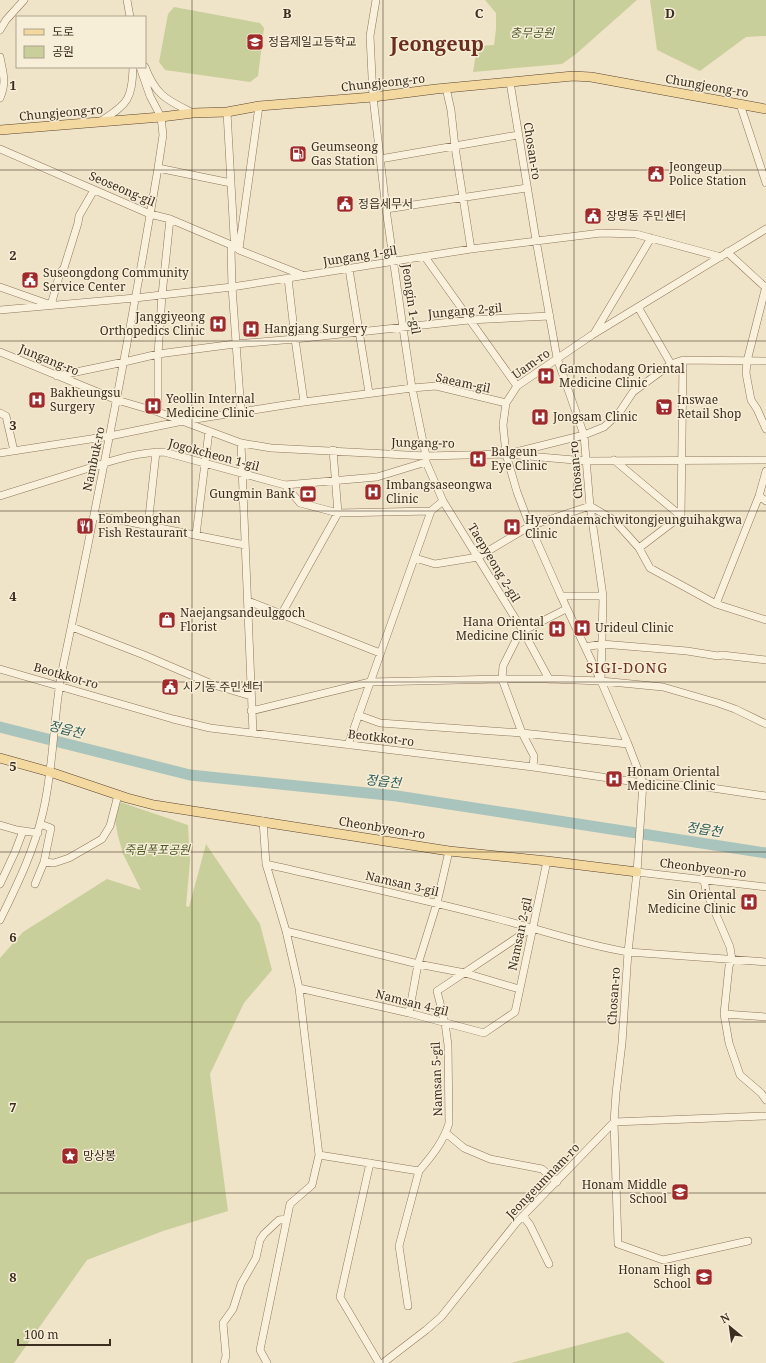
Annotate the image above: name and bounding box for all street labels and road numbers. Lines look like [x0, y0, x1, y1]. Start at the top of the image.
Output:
street label: Chungjeong-ro [340, 70, 426, 95]
street label: Chungjeong-ro [664, 70, 750, 101]
street label: Chungjeong-ro [18, 100, 104, 125]
street label: Chosan-ro [520, 121, 545, 181]
street label: Seoseong-gil [86, 167, 158, 210]
street label: Jungang 1-gil [321, 241, 398, 270]
street label: Jeongin 1-gil [398, 262, 425, 336]
street label: Jungang 2-gil [426, 299, 503, 322]
street label: Jungang-ro [16, 339, 82, 379]
street label: Uam-ro [508, 344, 553, 383]
street label: Saeam-gil [434, 368, 492, 397]
street label: Nambuk-ro [78, 425, 109, 493]
street label: Jungang-ro [390, 433, 455, 452]
street label: Jogokcheon 1-gil [166, 434, 262, 475]
street label: Chosan-ro [564, 440, 587, 500]
street label: Taepyeong 2-gil [464, 520, 525, 606]
street label: Beotkkot-ro [32, 658, 101, 693]
street label: Beotkkot-ro [347, 725, 415, 750]
street label: Cheonbyeon-ro [338, 812, 427, 843]
street label: Cheonbyeon-ro [659, 854, 748, 881]
street label: Namsan 3-gil [364, 867, 441, 900]
street label: Namsan 2-gil [503, 895, 536, 972]
street label: Chosan-ro [603, 966, 624, 1026]
street label: Namsan 4-gil [374, 985, 451, 1020]
street label: Namsan 5-gil [427, 1041, 446, 1117]
street label: Jeongeumnam-ro [501, 1139, 583, 1223]

